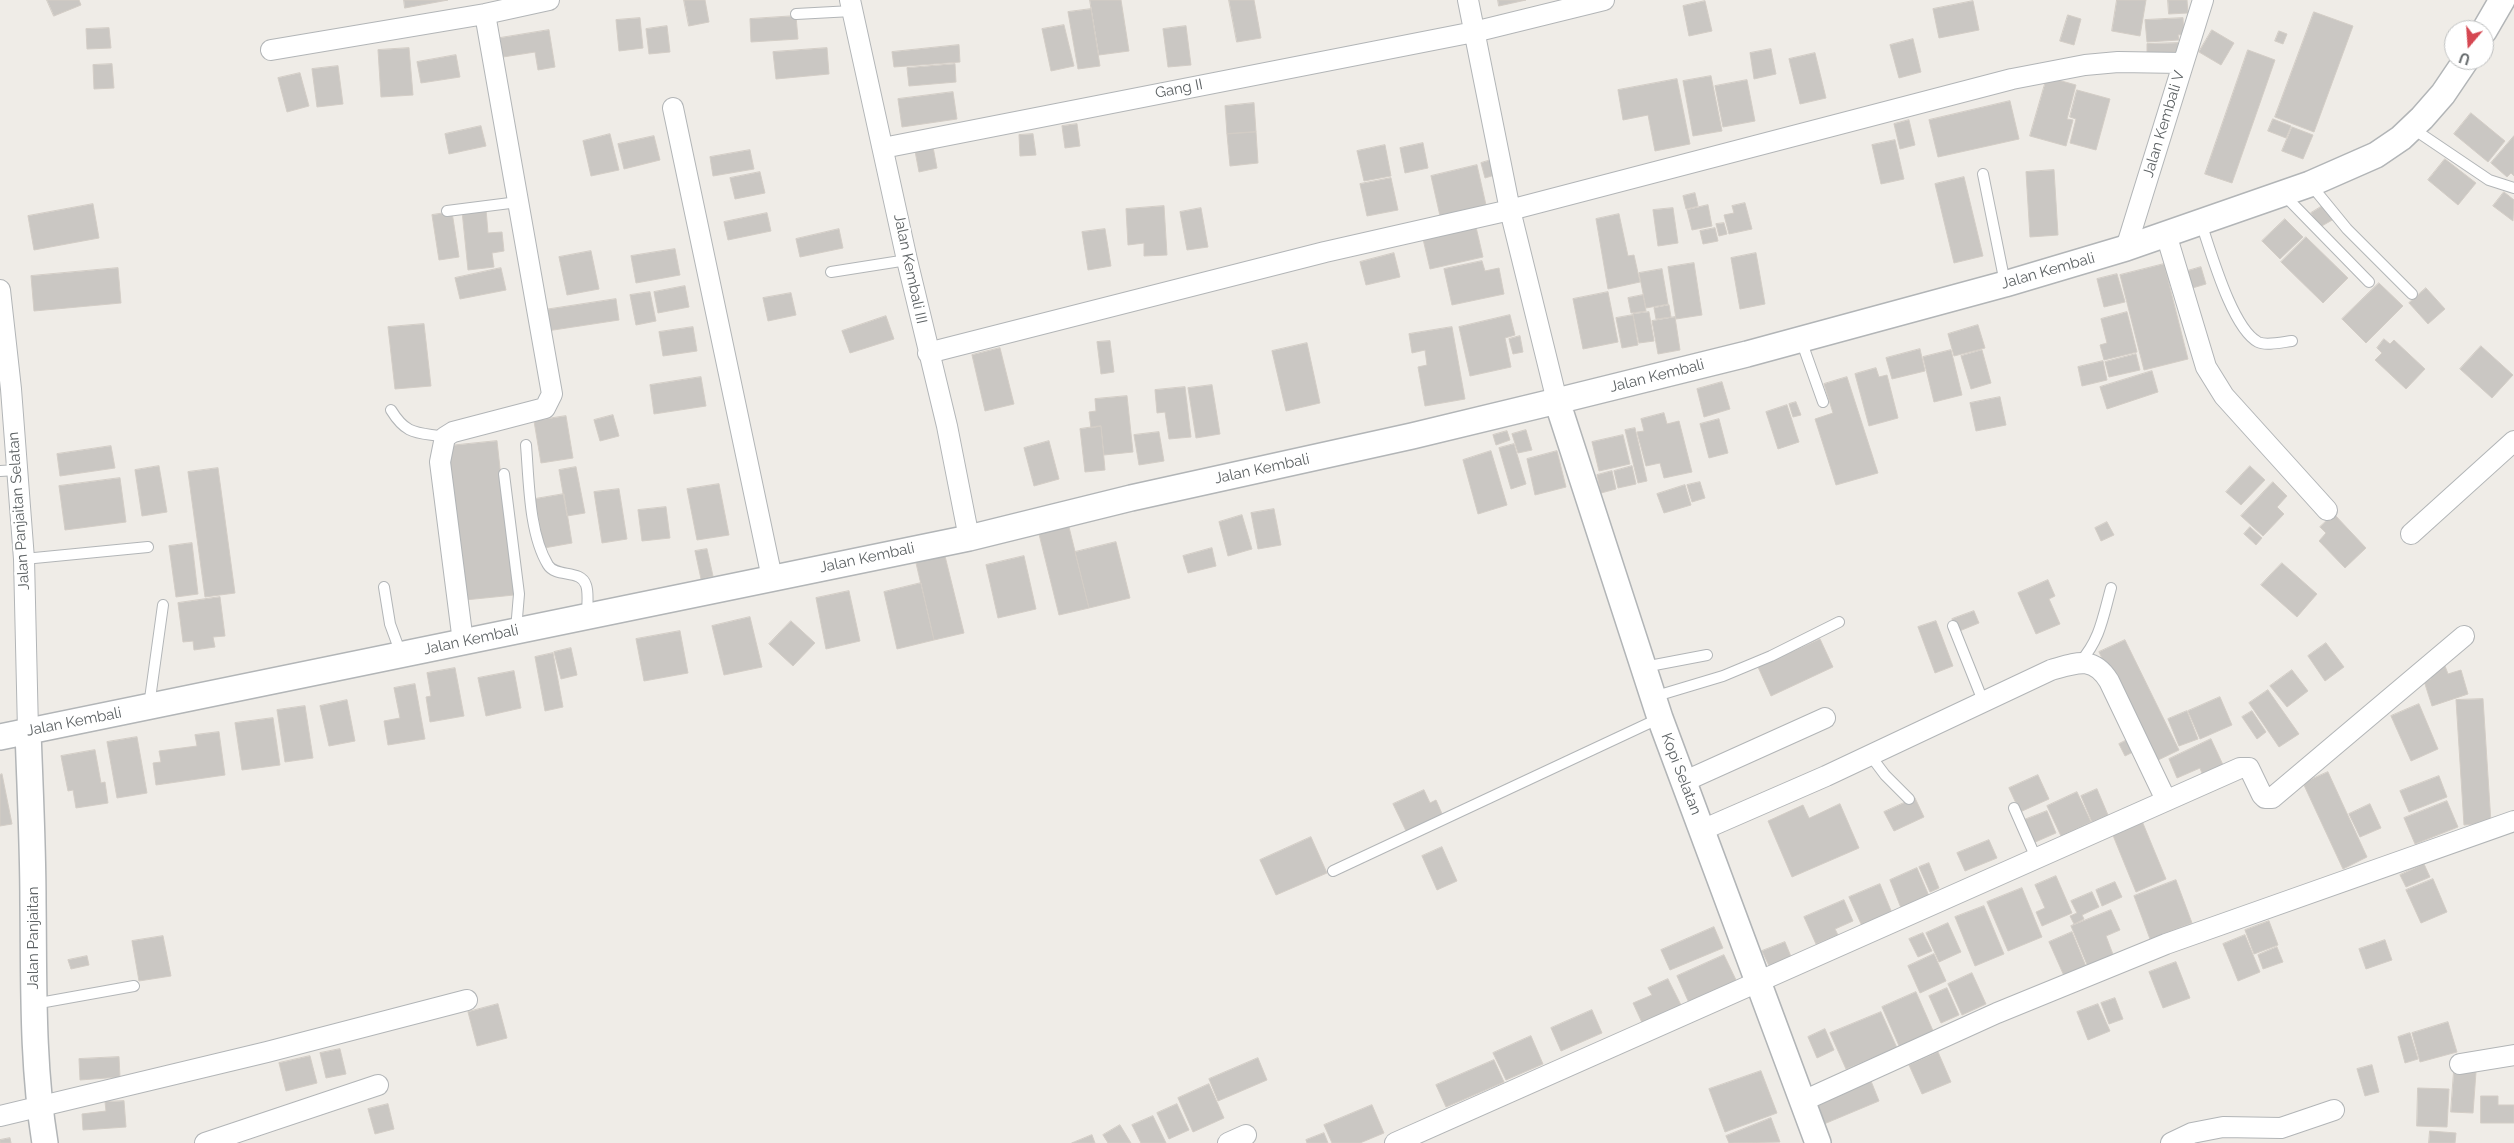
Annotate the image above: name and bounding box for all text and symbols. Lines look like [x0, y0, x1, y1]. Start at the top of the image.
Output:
north arrow [2444, 20, 2494, 70]
text: U [2457, 49, 2472, 68]
street label: Jalan Kembali V [2139, 68, 2189, 180]
street label: Gang II [1154, 76, 1204, 102]
street label: Jalan Kembali III [890, 213, 930, 325]
street label: Jalan Kembali [1999, 249, 2097, 293]
street label: Jalan Kembali [1608, 356, 1706, 396]
street label: Jalan Panjaitan Selatan [4, 431, 34, 591]
street label: Jalan Kembali [1213, 450, 1311, 488]
street label: Jalan Kembali [818, 539, 916, 577]
street label: Jalan Kembali [422, 621, 520, 659]
street label: Jalan Kembali [25, 704, 123, 740]
street label: Kopi Selatan [1657, 730, 1705, 818]
street label: Jalan Panjaitan [24, 886, 42, 990]

